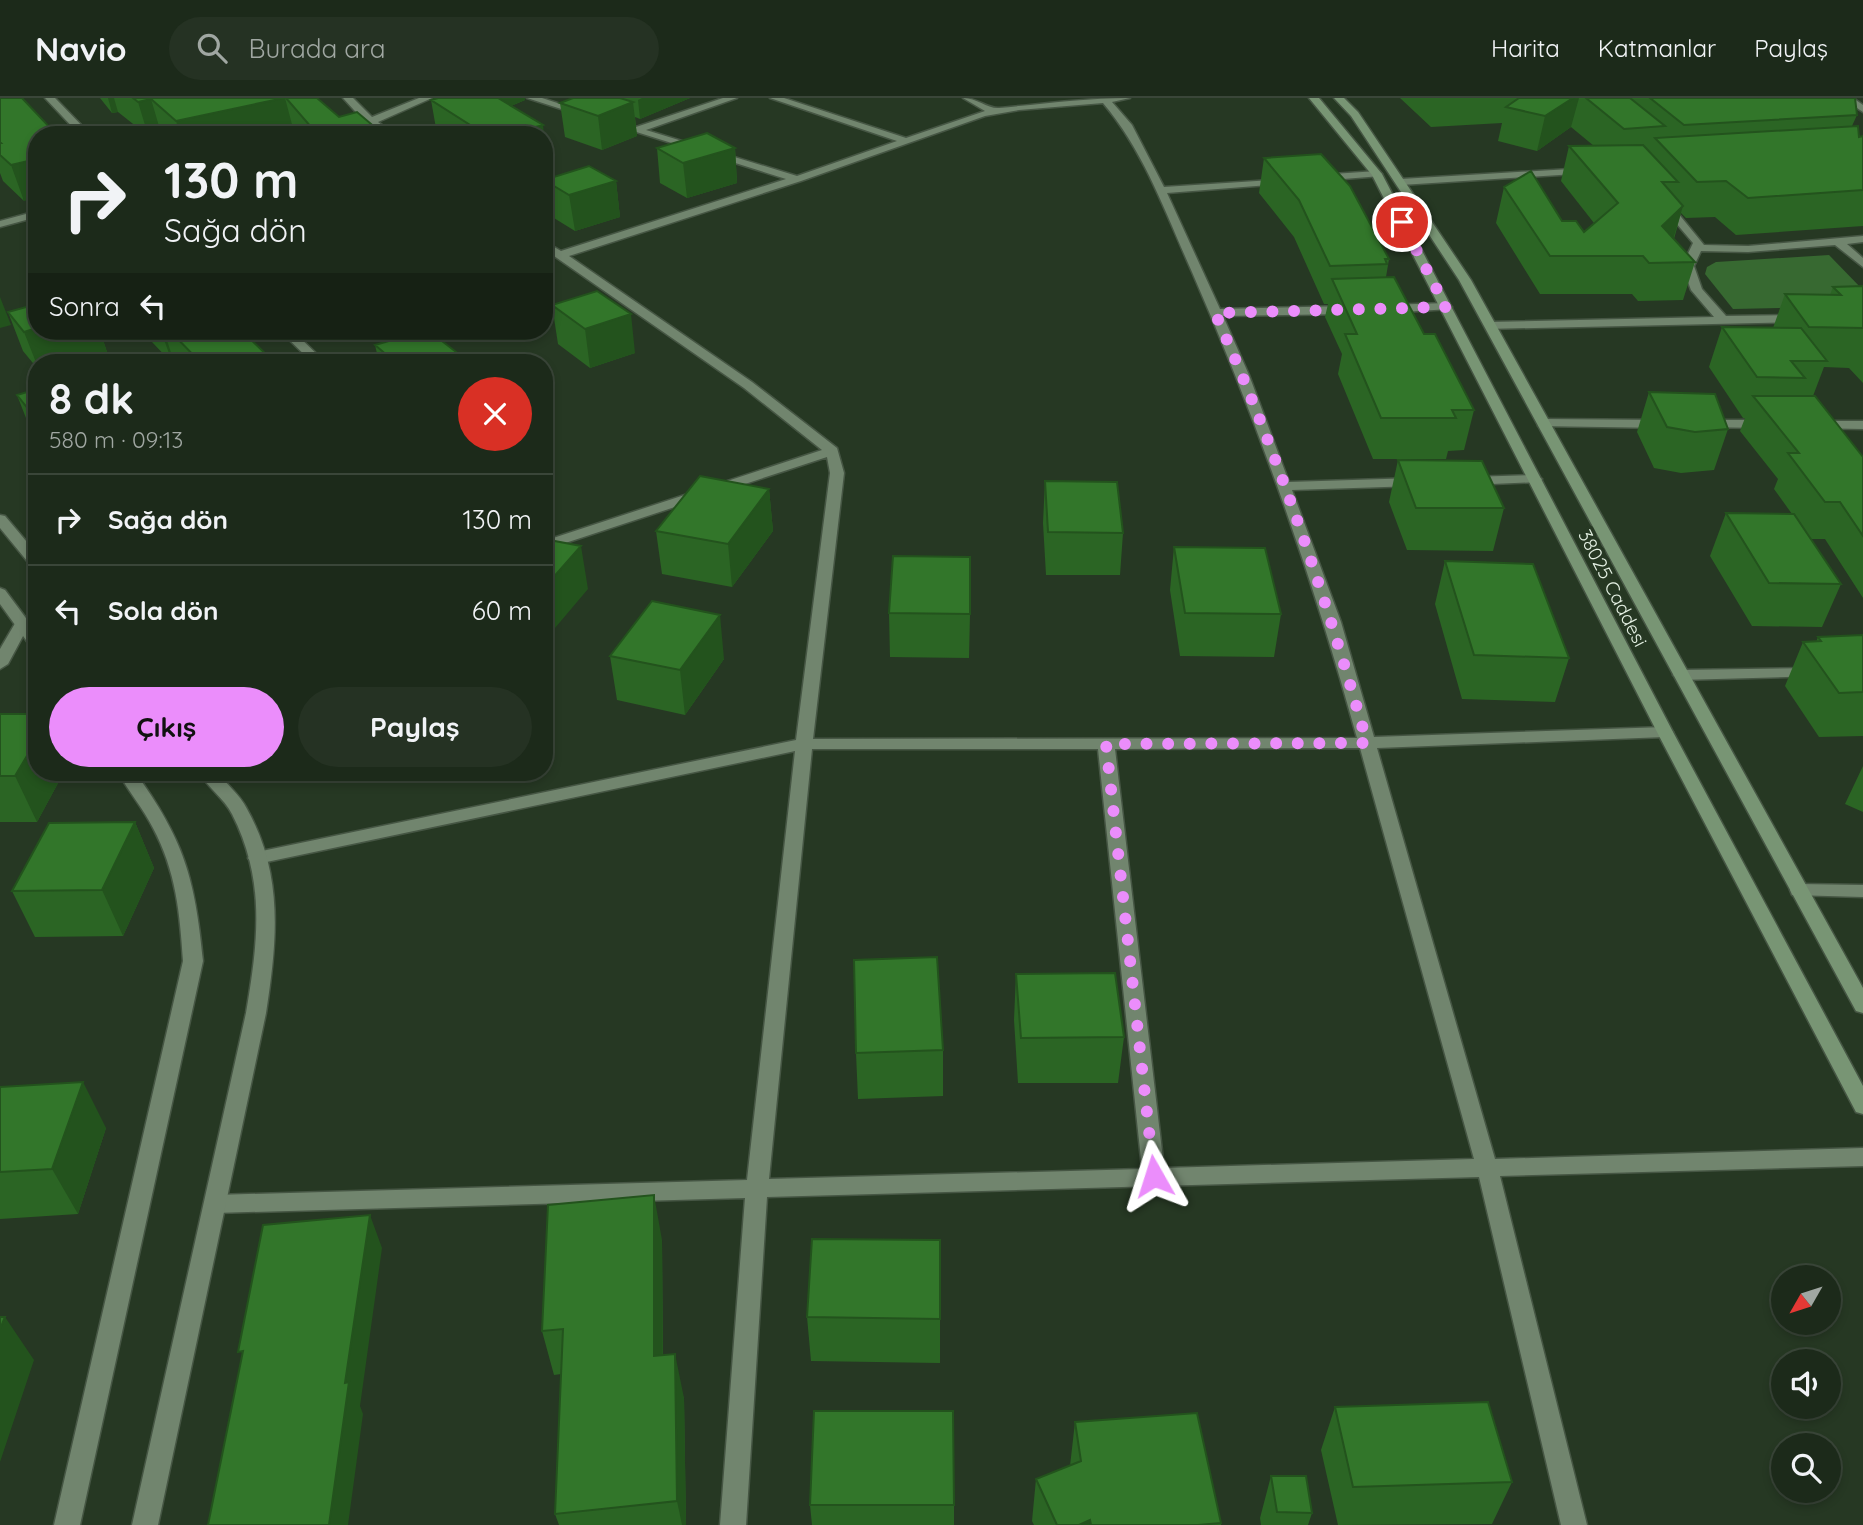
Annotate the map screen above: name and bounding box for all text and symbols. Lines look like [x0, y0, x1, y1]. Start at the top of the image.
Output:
search box [169, 17, 659, 80]
text: Navio [35, 28, 127, 69]
icon: search [193, 29, 231, 67]
text: Burada ara [249, 32, 386, 65]
text: Harita [1491, 33, 1560, 63]
text: Katmanlar [1598, 33, 1716, 63]
text: Paylaş [1754, 33, 1828, 63]
text: 130 m [164, 149, 298, 210]
icon: right [49, 154, 140, 245]
pin [1372, 192, 1432, 252]
icon: arrive [1383, 203, 1421, 241]
text: Sağa dön [164, 210, 307, 250]
icon: left [134, 287, 172, 325]
text: Sonra [49, 290, 120, 323]
text: 8 dk [49, 372, 134, 425]
button: close [458, 377, 532, 451]
text: 580 m · 09:13 [49, 425, 183, 454]
icon: right [49, 501, 87, 539]
text: Sağa dön [108, 503, 228, 536]
text: 130 m [462, 503, 532, 536]
street label: 38025 Caddesi [1573, 525, 1653, 651]
icon: left [49, 592, 87, 630]
text: Sola dön [108, 594, 218, 627]
text: 60 m [472, 594, 532, 627]
button: Çıkış [49, 687, 284, 767]
button: Paylaş [298, 687, 532, 767]
position arrow [1117, 1139, 1191, 1213]
north arrow [1771, 1265, 1841, 1335]
map controls [1771, 1265, 1841, 1503]
button: sound [1771, 1349, 1841, 1419]
button: search [1771, 1433, 1841, 1503]

